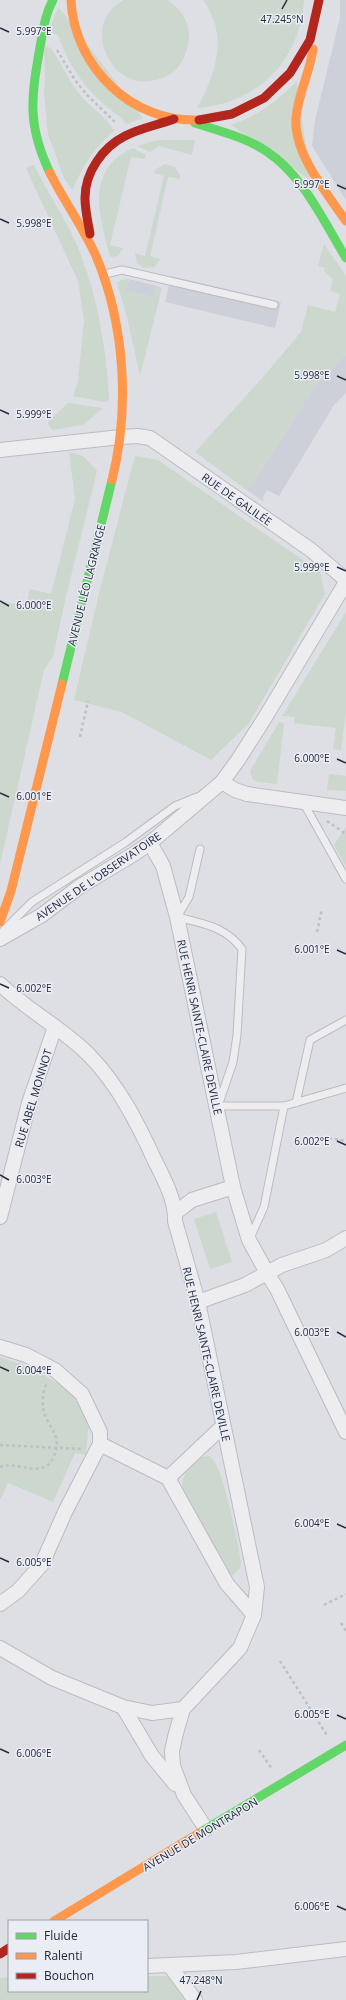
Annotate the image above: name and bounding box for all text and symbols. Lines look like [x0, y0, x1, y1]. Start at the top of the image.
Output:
text: 47.245°N [260, 12, 304, 26]
text: 5.997°E [16, 24, 52, 38]
text: 5.997°E [294, 177, 330, 191]
text: 5.998°E [16, 216, 52, 230]
text: 5.998°E [294, 368, 330, 382]
text: 5.999°E [16, 407, 52, 421]
street label: RUE DE GALILÉE [199, 469, 275, 529]
street label: AVENUE LÉO LAGRANGE [64, 523, 108, 647]
text: 5.999°E [294, 560, 330, 574]
text: 6.000°E [16, 598, 52, 612]
text: 6.000°E [294, 751, 330, 765]
text: 6.001°E [16, 789, 52, 803]
street label: AVENUE DE L'OBSERVATOIRE [32, 828, 164, 924]
street label: RUE HENRI SAINTE-CLAIRE DEVILLE [174, 938, 226, 1116]
text: 6.001°E [294, 942, 330, 956]
text: 6.002°E [16, 981, 52, 995]
street label: RUE ABEL MONNOT [11, 1047, 55, 1149]
text: 6.002°E [294, 1134, 330, 1148]
text: 6.003°E [16, 1172, 52, 1186]
street label: RUE HENRI SAINTE-CLAIRE DEVILLE [180, 1265, 234, 1443]
text: 6.003°E [294, 1325, 330, 1339]
text: 6.004°E [16, 1363, 52, 1377]
text: 6.004°E [294, 1516, 330, 1530]
text: 6.005°E [16, 1555, 52, 1569]
text: 6.005°E [294, 1707, 330, 1721]
text: 6.006°E [16, 1746, 52, 1760]
street label: AVENUE DE MONTRAPON [140, 1794, 260, 1874]
text: 6.006°E [294, 1899, 330, 1913]
legend [8, 1920, 148, 1992]
text: Fluide [44, 1927, 78, 1944]
text: Ralenti [44, 1947, 83, 1964]
text: Bouchon [44, 1967, 94, 1984]
text: 47.248°N [179, 1973, 223, 1987]

